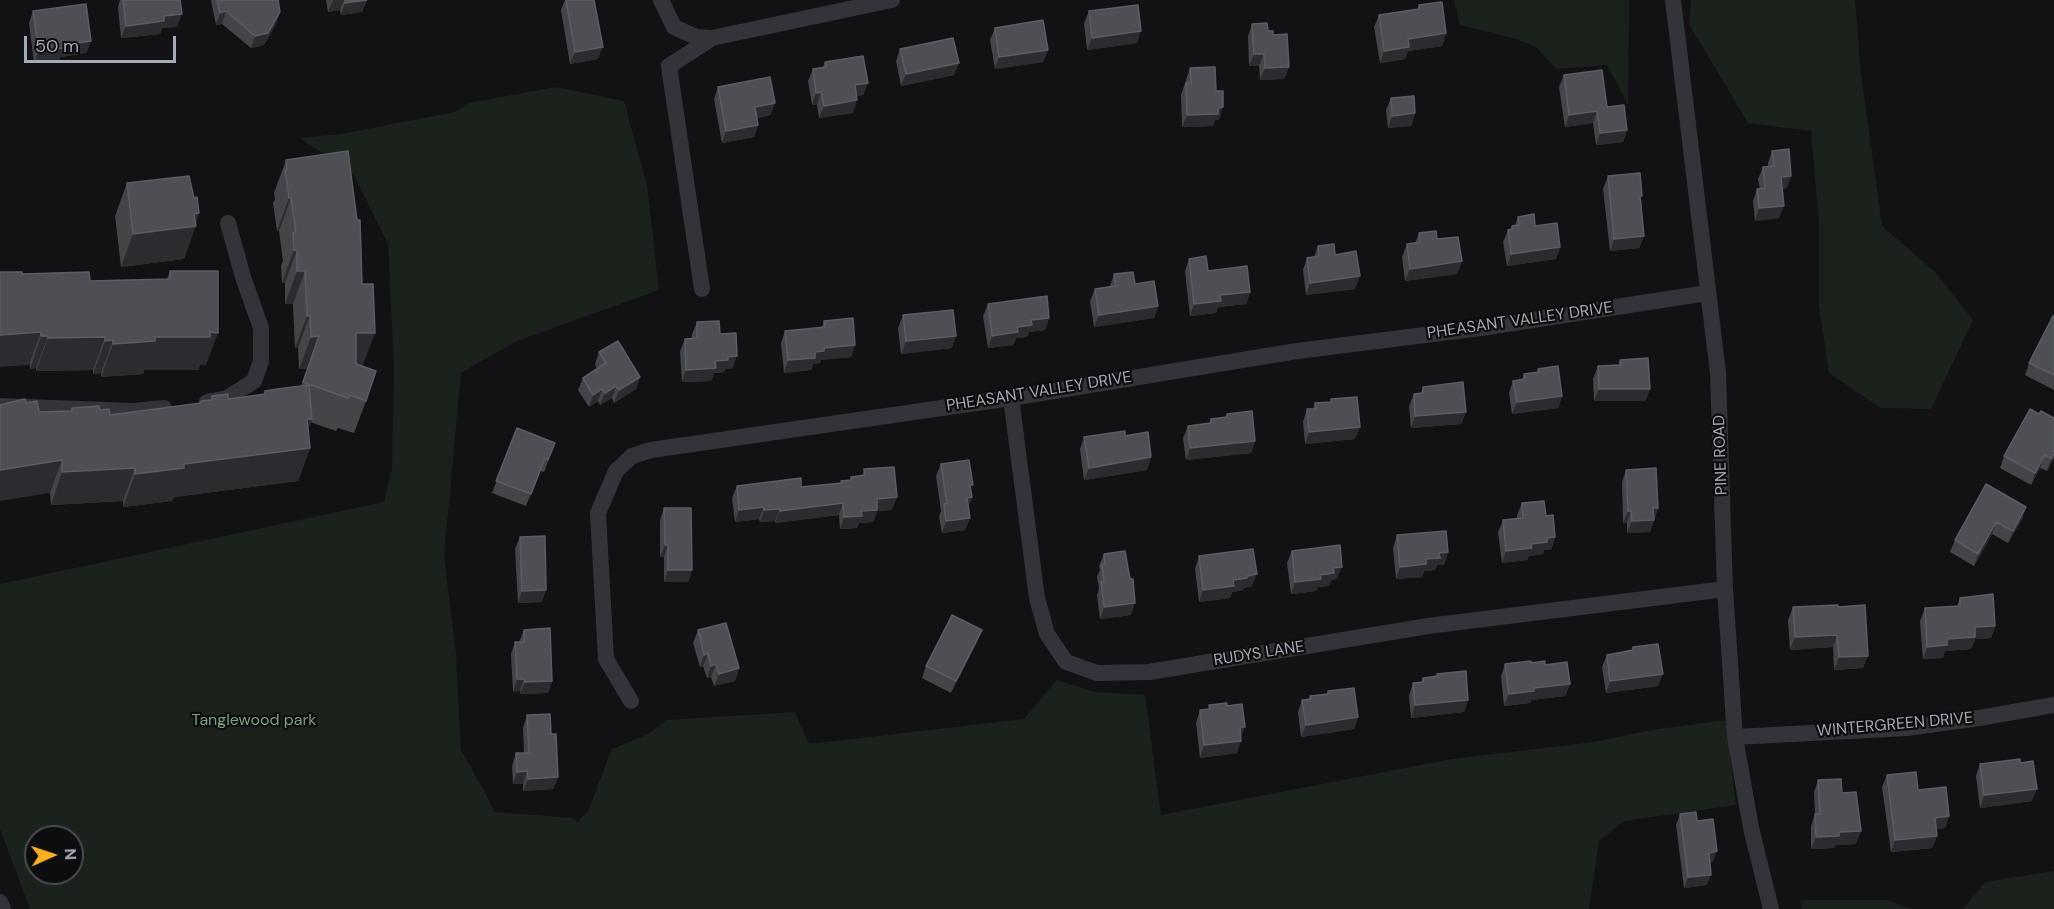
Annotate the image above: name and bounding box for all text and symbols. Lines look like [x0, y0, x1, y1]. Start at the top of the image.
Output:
scale bar [27, 24, 178, 62]
text: 50 m [35, 34, 79, 58]
street label: PHEASANT VALLEY DRIVE [1426, 298, 1614, 344]
street label: PHEASANT VALLEY DRIVE [945, 368, 1133, 416]
street label: PINE ROAD [1710, 415, 1732, 495]
street label: RUDYS LANE [1212, 637, 1306, 671]
street label: WINTERGREEN DRIVE [1816, 709, 1974, 741]
park label: Tanglewood park [192, 711, 316, 731]
north arrow [24, 825, 84, 885]
text: N [60, 848, 81, 861]

